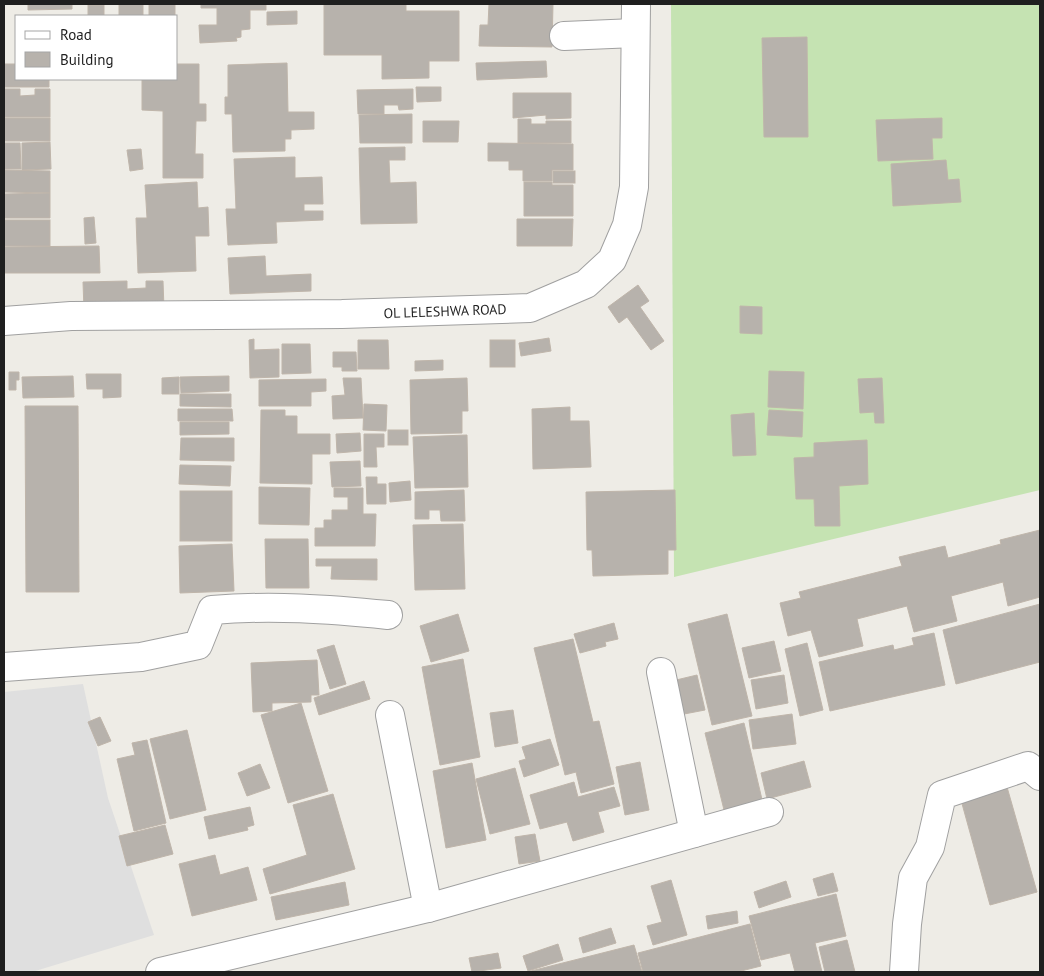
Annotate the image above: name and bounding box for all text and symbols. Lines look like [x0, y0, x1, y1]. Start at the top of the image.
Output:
legend [15, 15, 178, 80]
text: Road [60, 25, 92, 44]
text: Building [60, 50, 114, 69]
street label: OL LELESHWA ROAD [383, 300, 507, 322]

